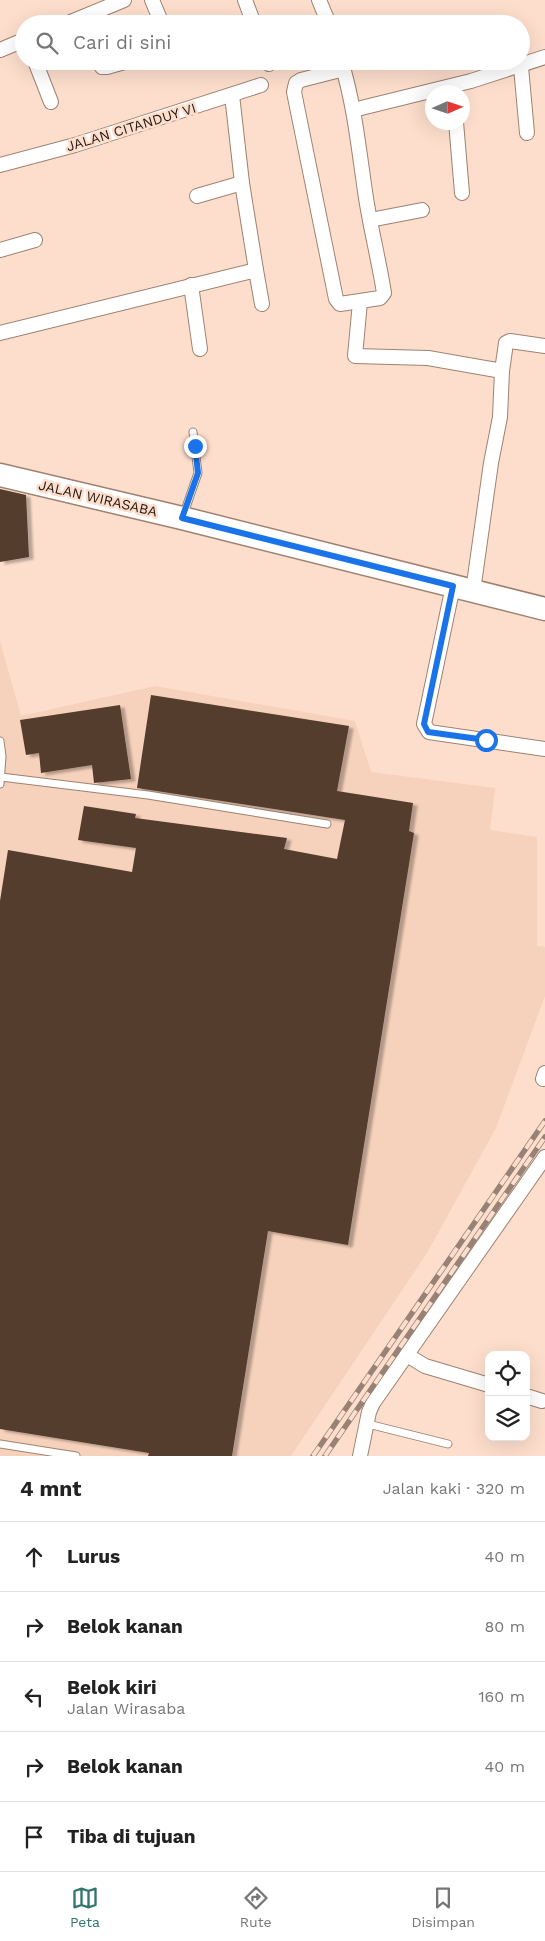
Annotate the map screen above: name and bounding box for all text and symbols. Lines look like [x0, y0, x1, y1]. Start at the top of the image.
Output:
search box [15, 15, 530, 70]
icon: search [33, 29, 61, 57]
text: Cari di sini [73, 31, 171, 54]
north arrow [425, 85, 470, 130]
street label: JALAN CITANDUY VI [64, 100, 198, 154]
route end [184, 435, 207, 458]
street label: JALAN WIRASABA [37, 477, 159, 519]
route start [475, 729, 498, 752]
map controls [485, 1351, 530, 1441]
button: locate [485, 1351, 530, 1396]
button: layers [485, 1396, 530, 1441]
text: 4 mnt [20, 1476, 81, 1501]
text: Jalan kaki · 320 m [383, 1479, 525, 1498]
icon: ahead [20, 1543, 48, 1571]
text: Lurus [67, 1545, 120, 1568]
text: 40 m [485, 1547, 525, 1566]
icon: right [20, 1613, 48, 1641]
text: Belok kanan [67, 1615, 183, 1638]
text: 80 m [484, 1617, 525, 1636]
text: Belok kiri [67, 1676, 157, 1699]
icon: left [20, 1683, 48, 1711]
text: 160 m [478, 1687, 525, 1706]
text: Jalan Wirasaba [67, 1699, 185, 1718]
icon: right [20, 1753, 48, 1781]
text: Belok kanan [67, 1755, 183, 1778]
text: 40 m [485, 1757, 525, 1776]
icon: arrive [20, 1823, 48, 1851]
text: Tiba di tujuan [67, 1825, 196, 1848]
tab: Peta [70, 1884, 100, 1930]
tab: Rute [240, 1884, 272, 1930]
tab: Disimpan [411, 1884, 475, 1930]

